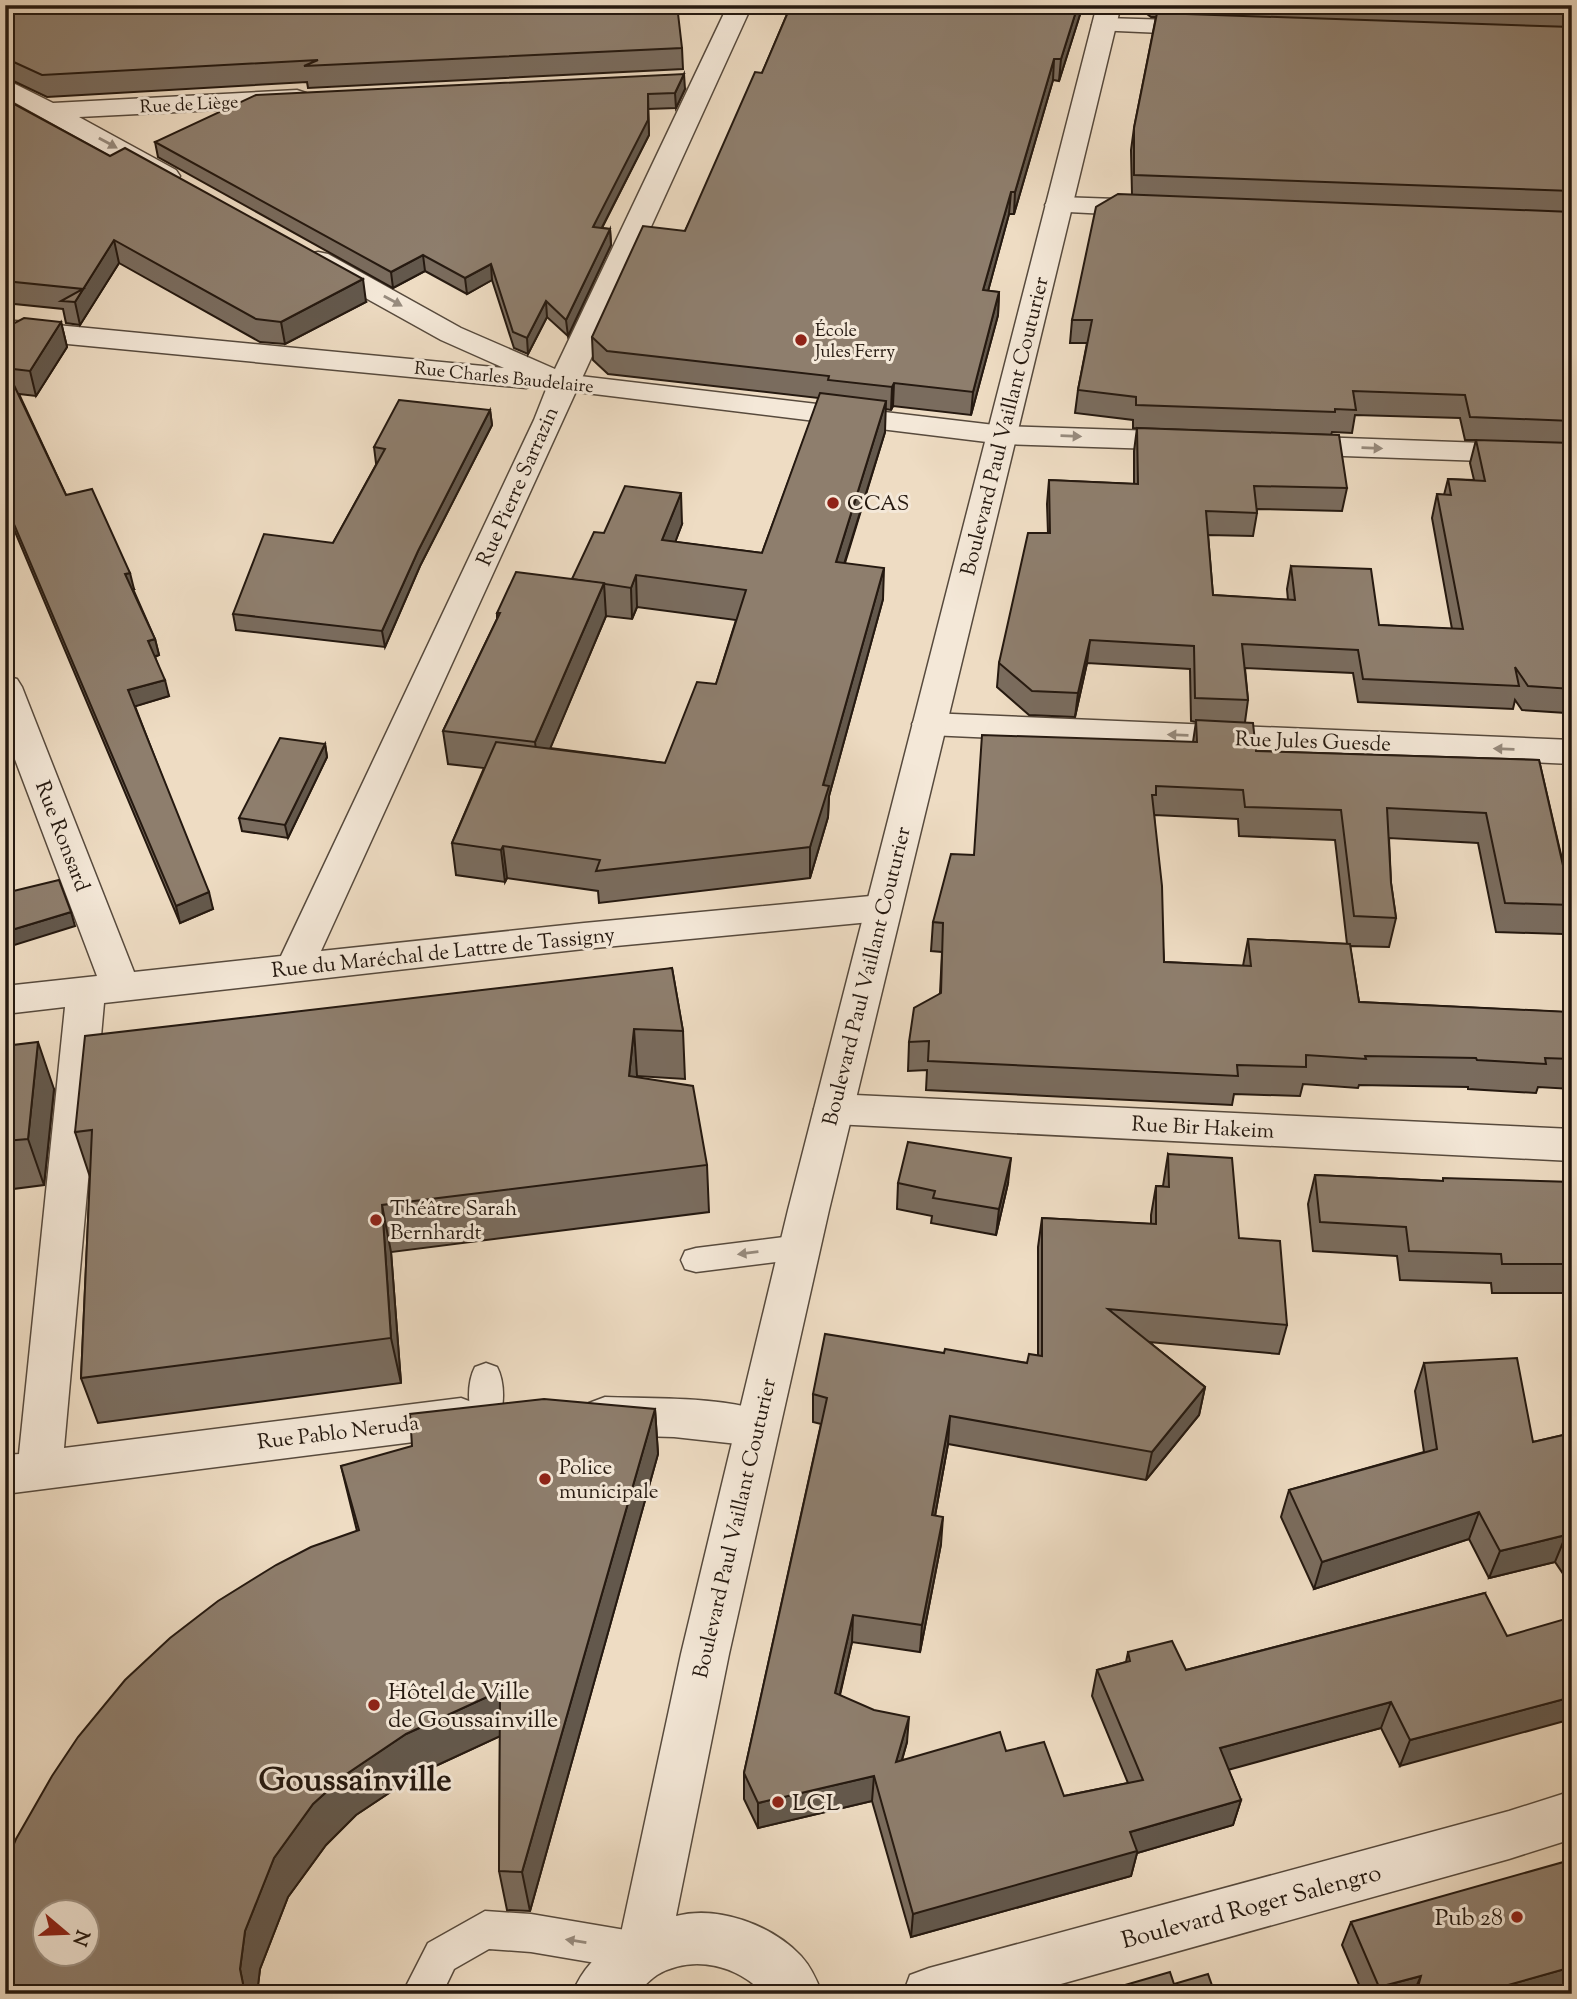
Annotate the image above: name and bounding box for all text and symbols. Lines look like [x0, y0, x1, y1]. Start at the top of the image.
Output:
street label: Rue de Liège [139, 90, 239, 122]
one-way arrow [99, 137, 118, 149]
street label: Boulevard Paul Vaillant Couturier [954, 274, 1058, 579]
one-way arrow [383, 295, 402, 307]
place label: École Jules Ferry [814, 319, 895, 366]
marker: École Jules Ferry [793, 332, 809, 348]
street label: Rue Charles Baudelaire [413, 357, 595, 401]
street label: Rue Pierre Sarrazin [470, 402, 567, 571]
one-way arrow [1060, 431, 1082, 442]
one-way arrow [1361, 442, 1383, 453]
place label: CCAS [847, 490, 909, 520]
marker: CCAS [825, 495, 841, 511]
street label: Rue Jules Guesde [1234, 725, 1391, 761]
one-way arrow [1167, 730, 1189, 741]
one-way arrow [1492, 744, 1514, 755]
street label: Rue Ronsard [26, 777, 96, 897]
street label: Boulevard Paul Vaillant Couturier [816, 824, 920, 1129]
street label: Rue du Maréchal de Lattre de Tassigny [270, 921, 617, 987]
street label: Rue Bir Hakeim [1131, 1110, 1275, 1148]
place label: Théâtre Sarah Bernhardt [390, 1195, 517, 1249]
marker: Théâtre Sarah Bernhardt [368, 1212, 384, 1228]
one-way arrow [737, 1248, 759, 1259]
street label: Boulevard Paul Vaillant Couturier [687, 1375, 785, 1681]
street label: Rue Pablo Neruda [256, 1409, 421, 1459]
place label: Police municipale [559, 1454, 659, 1508]
marker: Police municipale [537, 1471, 553, 1487]
place label: Hôtel de Ville de Goussainville [388, 1676, 558, 1738]
marker: Hôtel de Ville de Goussainville [366, 1697, 382, 1713]
district label: Goussainville [258, 1758, 452, 1806]
place label: LCL [792, 1787, 840, 1821]
marker: LCL [770, 1794, 786, 1810]
street label: Boulevard Roger Salengro [1118, 1857, 1385, 1959]
north arrow [32, 1898, 102, 1968]
place label: Pub 28 [1435, 1902, 1503, 1936]
marker: Pub 28 [1509, 1909, 1525, 1925]
text: N [64, 1926, 95, 1949]
one-way arrow [564, 1935, 586, 1946]

